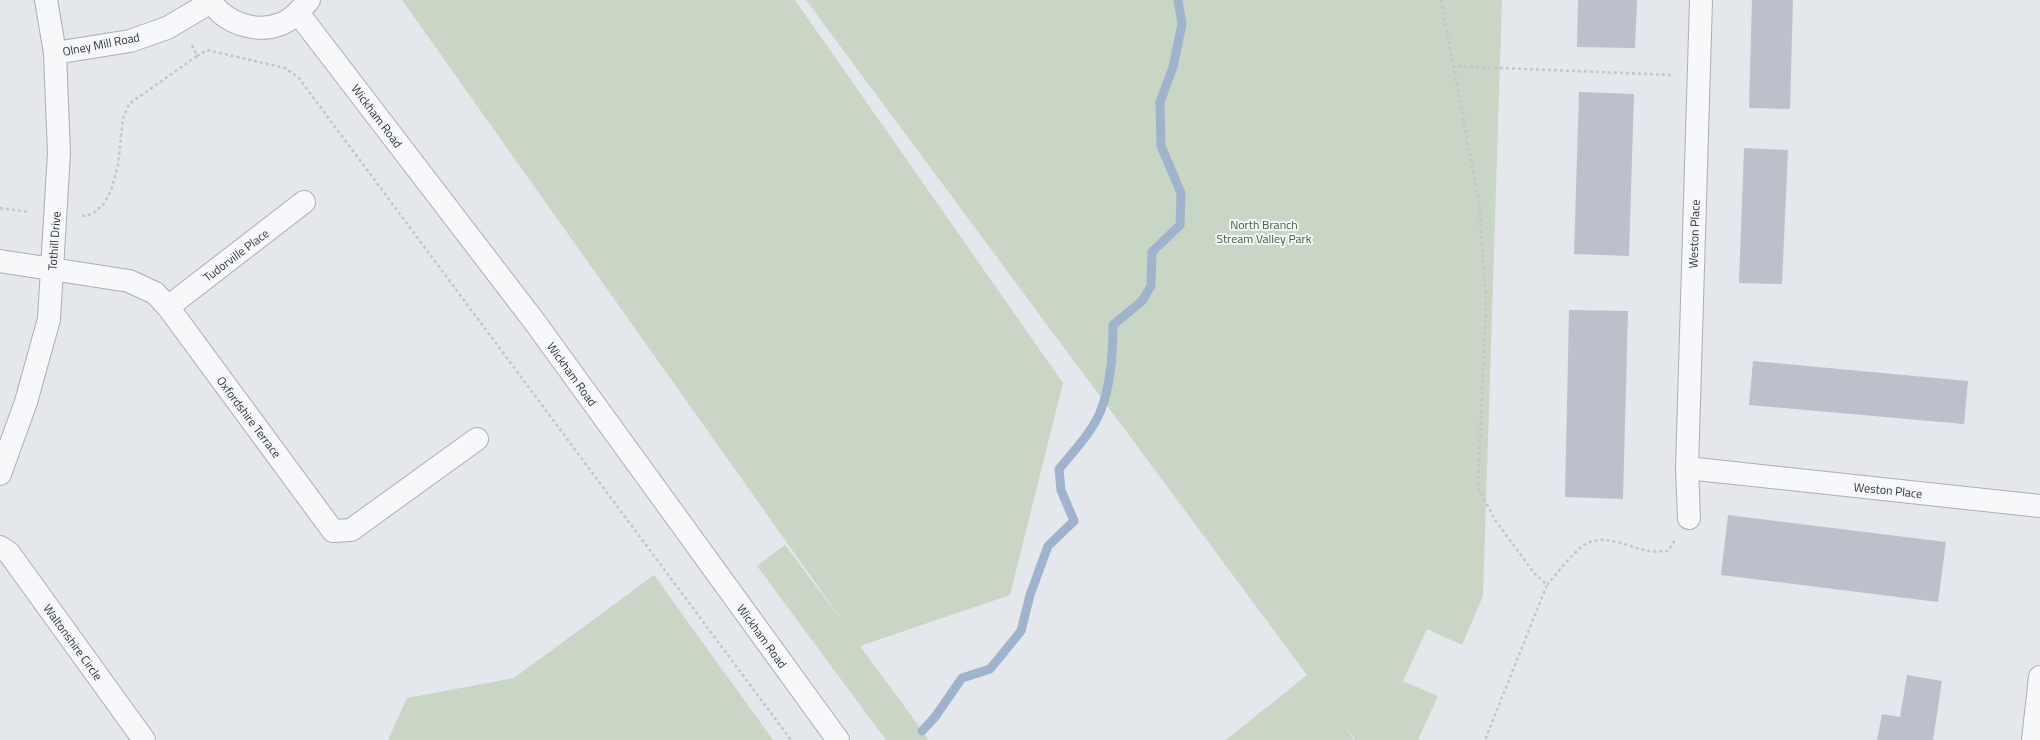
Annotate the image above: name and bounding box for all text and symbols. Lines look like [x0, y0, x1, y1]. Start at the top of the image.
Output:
street label: Olney Mill Road [61, 27, 141, 61]
street label: Wickham Road [347, 80, 407, 152]
street label: Weston Place [1683, 199, 1705, 269]
street label: Tothill Drive [42, 211, 66, 271]
park label: North Branch Stream Valley Park [1217, 215, 1312, 248]
street label: Tudorville Place [199, 224, 273, 286]
street label: Wickham Road [542, 338, 602, 410]
street label: Oxfordshire Terrace [212, 372, 286, 462]
street label: Weston Place [1853, 477, 1923, 503]
street label: Waltonshire Circle [39, 600, 107, 684]
street label: Wickham Road [732, 600, 792, 672]

